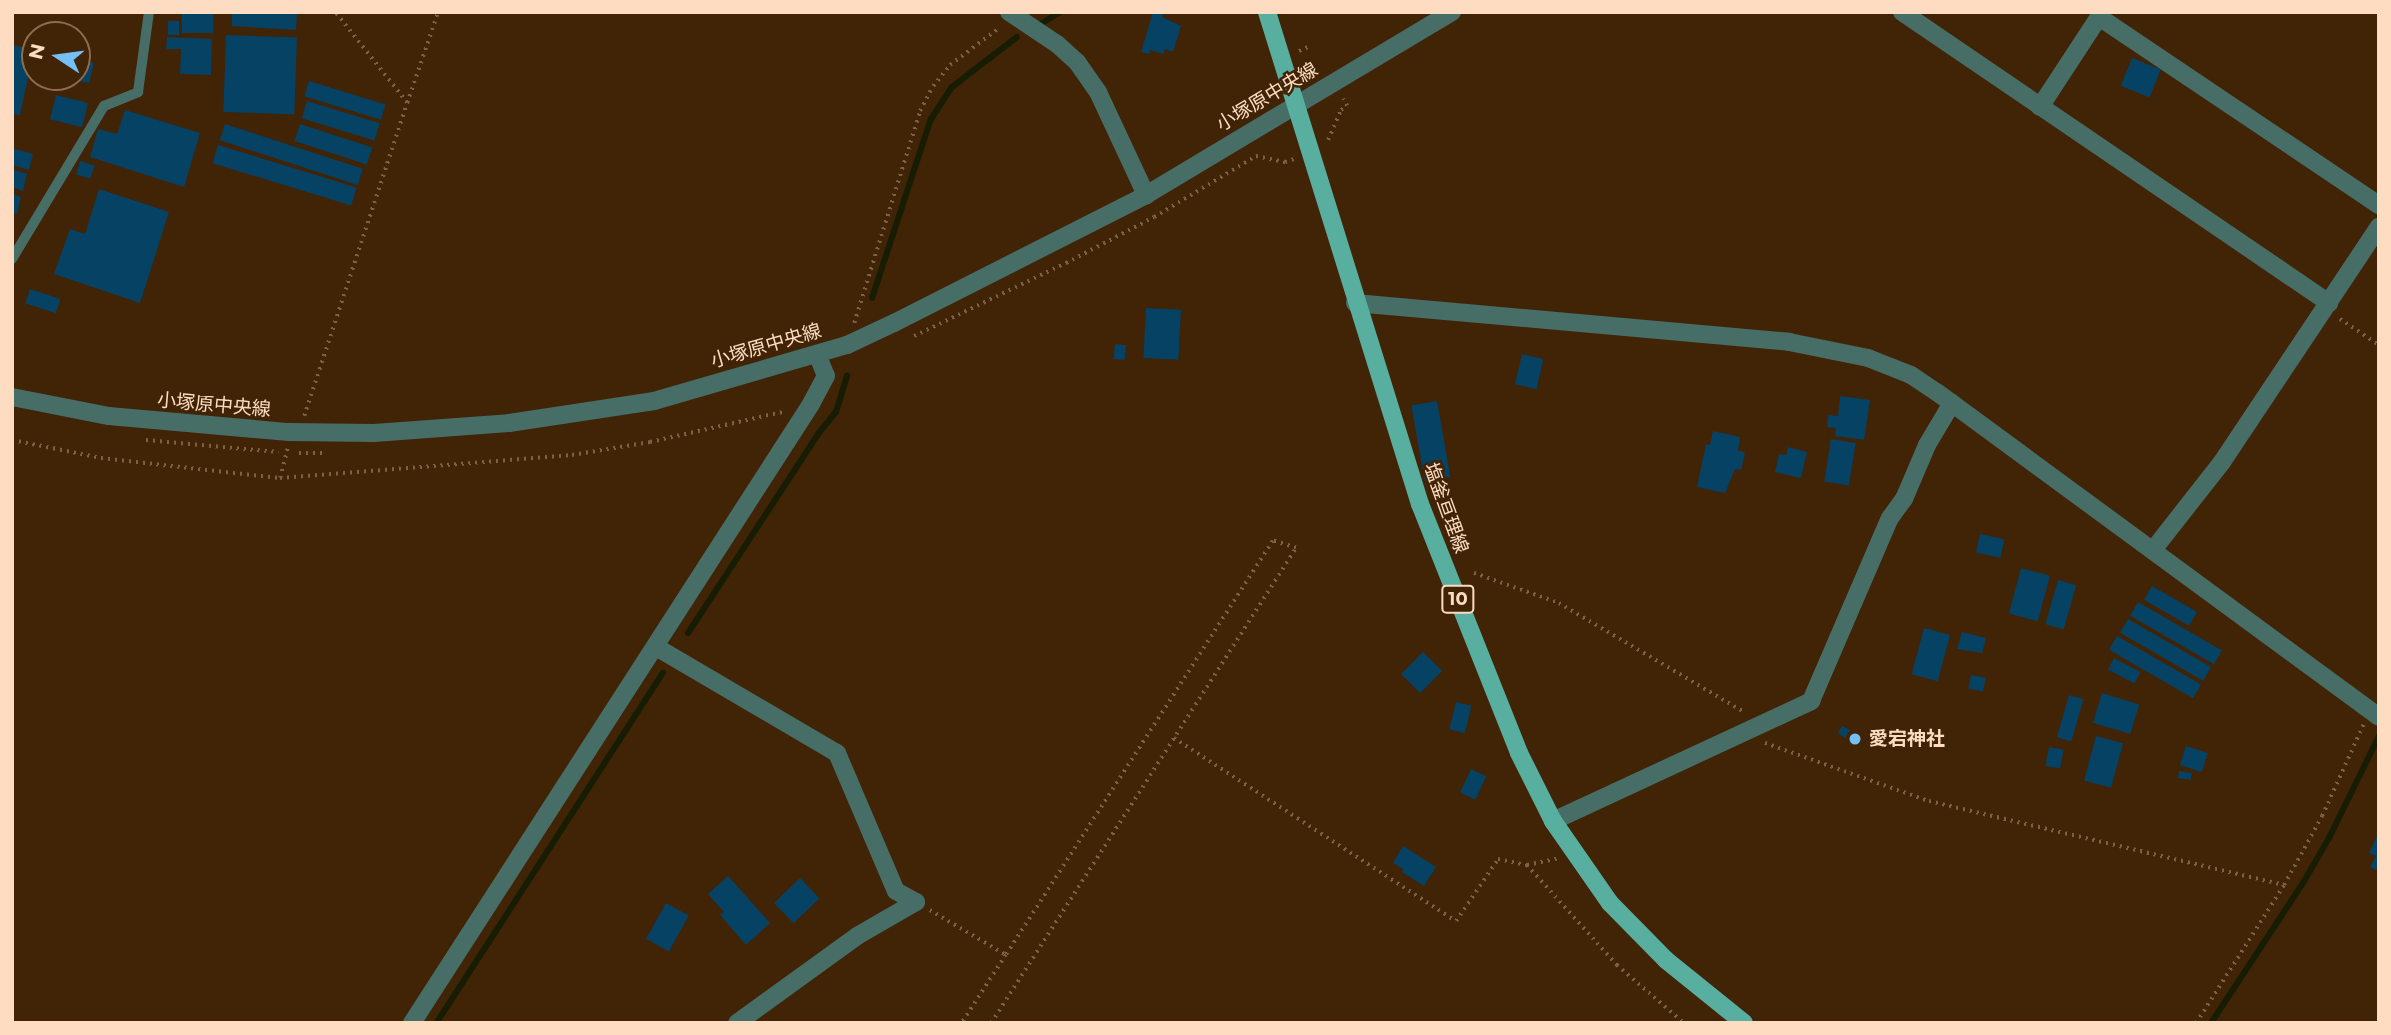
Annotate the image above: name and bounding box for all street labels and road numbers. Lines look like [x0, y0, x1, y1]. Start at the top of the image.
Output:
street label: 小塚原中央線 [1212, 58, 1322, 136]
street label: 小塚原中央線 [708, 319, 824, 373]
street label: 小塚原中央線 [156, 389, 272, 421]
street label: 塩釜亘理線 [1419, 459, 1473, 557]
road number: 10 [1440, 584, 1476, 614]

